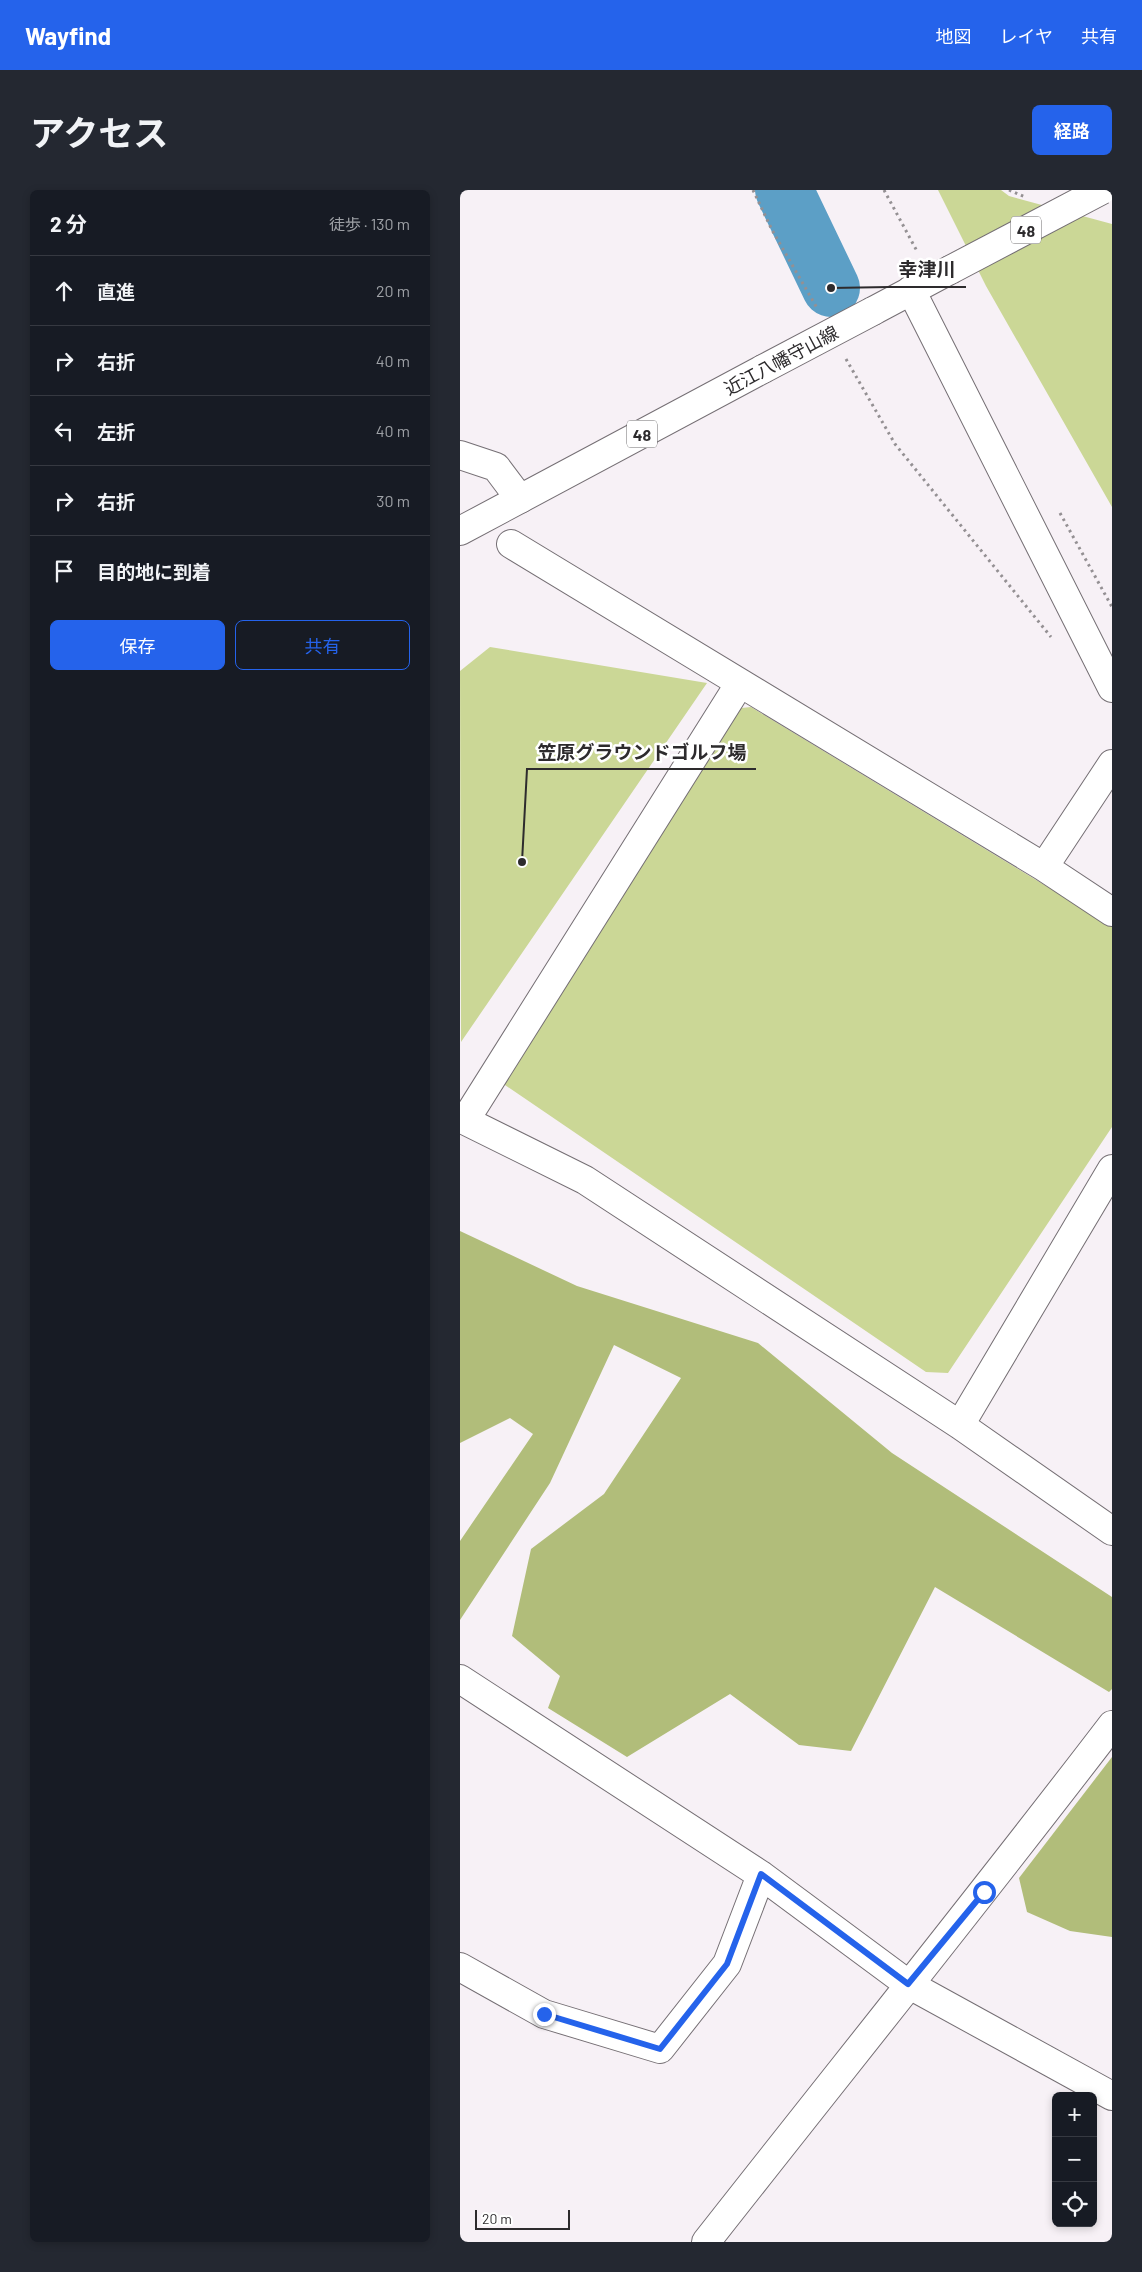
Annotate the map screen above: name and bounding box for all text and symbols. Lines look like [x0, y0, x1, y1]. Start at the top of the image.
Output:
text: Wayfind [25, 21, 111, 50]
text: 地図 [936, 25, 972, 47]
text: レイヤ [1000, 25, 1053, 47]
text: 共有 [1081, 25, 1117, 47]
button: 経路 [1032, 105, 1112, 155]
text: アクセス [30, 111, 168, 153]
text: 2 分 [50, 211, 87, 236]
text: 徒歩 · 130 m [329, 214, 410, 233]
road number: 48 [1011, 216, 1041, 244]
callout: 幸津川 [889, 253, 966, 287]
text: 幸津川 [898, 257, 956, 280]
icon: ahead [50, 277, 78, 305]
text: 直進 [97, 280, 135, 303]
text: 20 m [376, 281, 410, 300]
street label: 近江八幡守山線 [720, 321, 842, 399]
icon: right [50, 347, 78, 375]
text: 右折 [97, 350, 135, 373]
text: 40 m [376, 351, 410, 370]
icon: left [50, 417, 78, 445]
text: 左折 [97, 420, 135, 443]
road number: 48 [627, 420, 657, 448]
text: 40 m [376, 421, 410, 440]
icon: right [50, 487, 78, 515]
text: 右折 [97, 490, 135, 513]
text: 30 m [376, 491, 410, 510]
icon: arrive [50, 557, 78, 585]
text: 目的地に到着 [97, 560, 211, 583]
button: 保存 [50, 620, 225, 670]
button: 共有 [235, 620, 410, 670]
callout: 笠原グラウンドゴルフ場 [527, 735, 756, 769]
text: 笠原グラウンドゴルフ場 [537, 740, 747, 763]
route start [973, 1881, 996, 1904]
route end [533, 2003, 556, 2026]
map controls [1052, 2092, 1097, 2227]
button: + [1052, 2092, 1097, 2137]
button: − [1052, 2137, 1097, 2182]
button: locate [1052, 2182, 1097, 2227]
scale bar [475, 2207, 570, 2230]
text: 20 m [482, 2210, 512, 2227]

